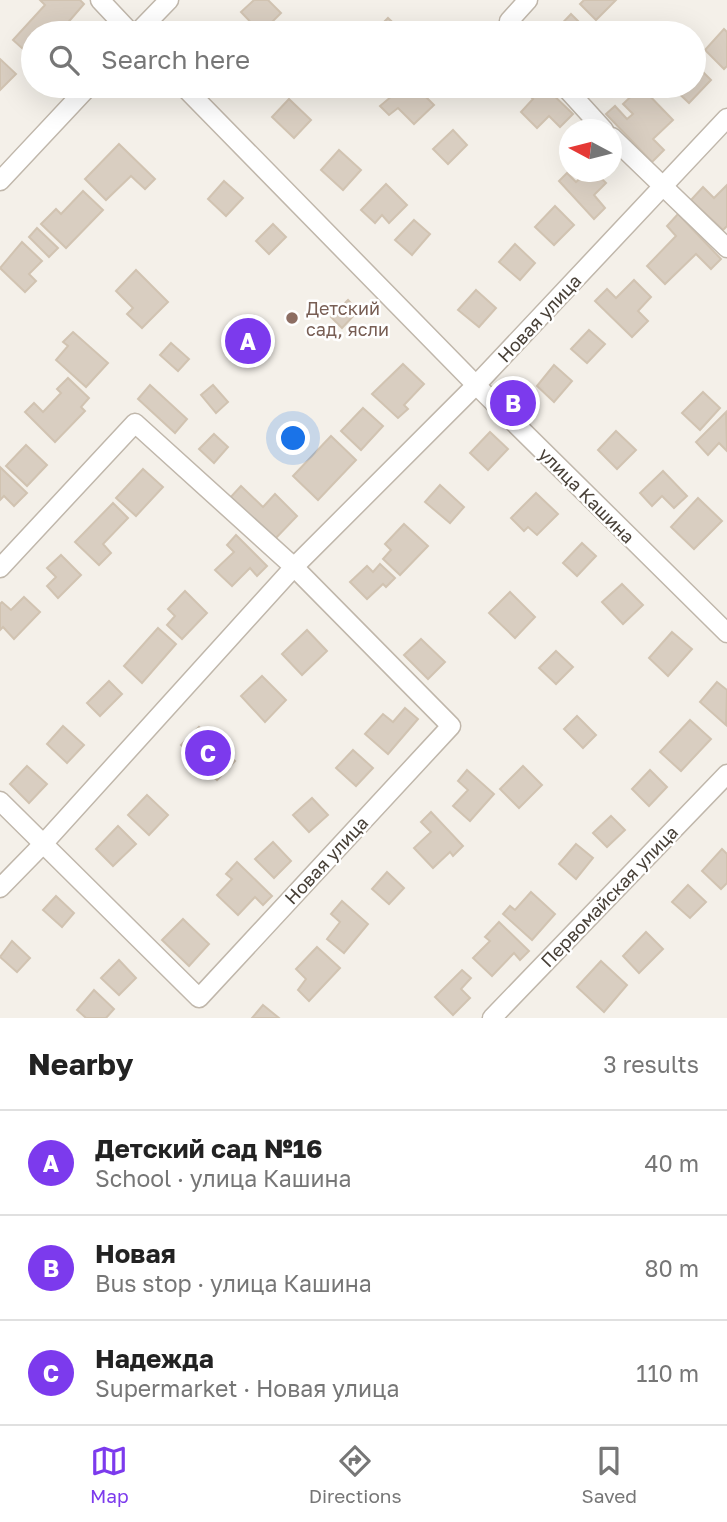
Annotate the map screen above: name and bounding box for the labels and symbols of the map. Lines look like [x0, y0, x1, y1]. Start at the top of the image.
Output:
north arrow [559, 119, 622, 182]
street label: Новая улица [493, 269, 585, 367]
place label: Детский сад, ясли [306, 297, 389, 340]
marker: Детский сад, ясли [284, 310, 300, 326]
pin: A [225, 315, 271, 367]
pin: B [490, 377, 536, 429]
your location [276, 421, 310, 455]
street label: улица Кашина [534, 442, 640, 548]
pin: C [185, 727, 231, 779]
street label: Новая улица [280, 811, 372, 909]
street label: Первомайская улица [536, 821, 682, 971]

